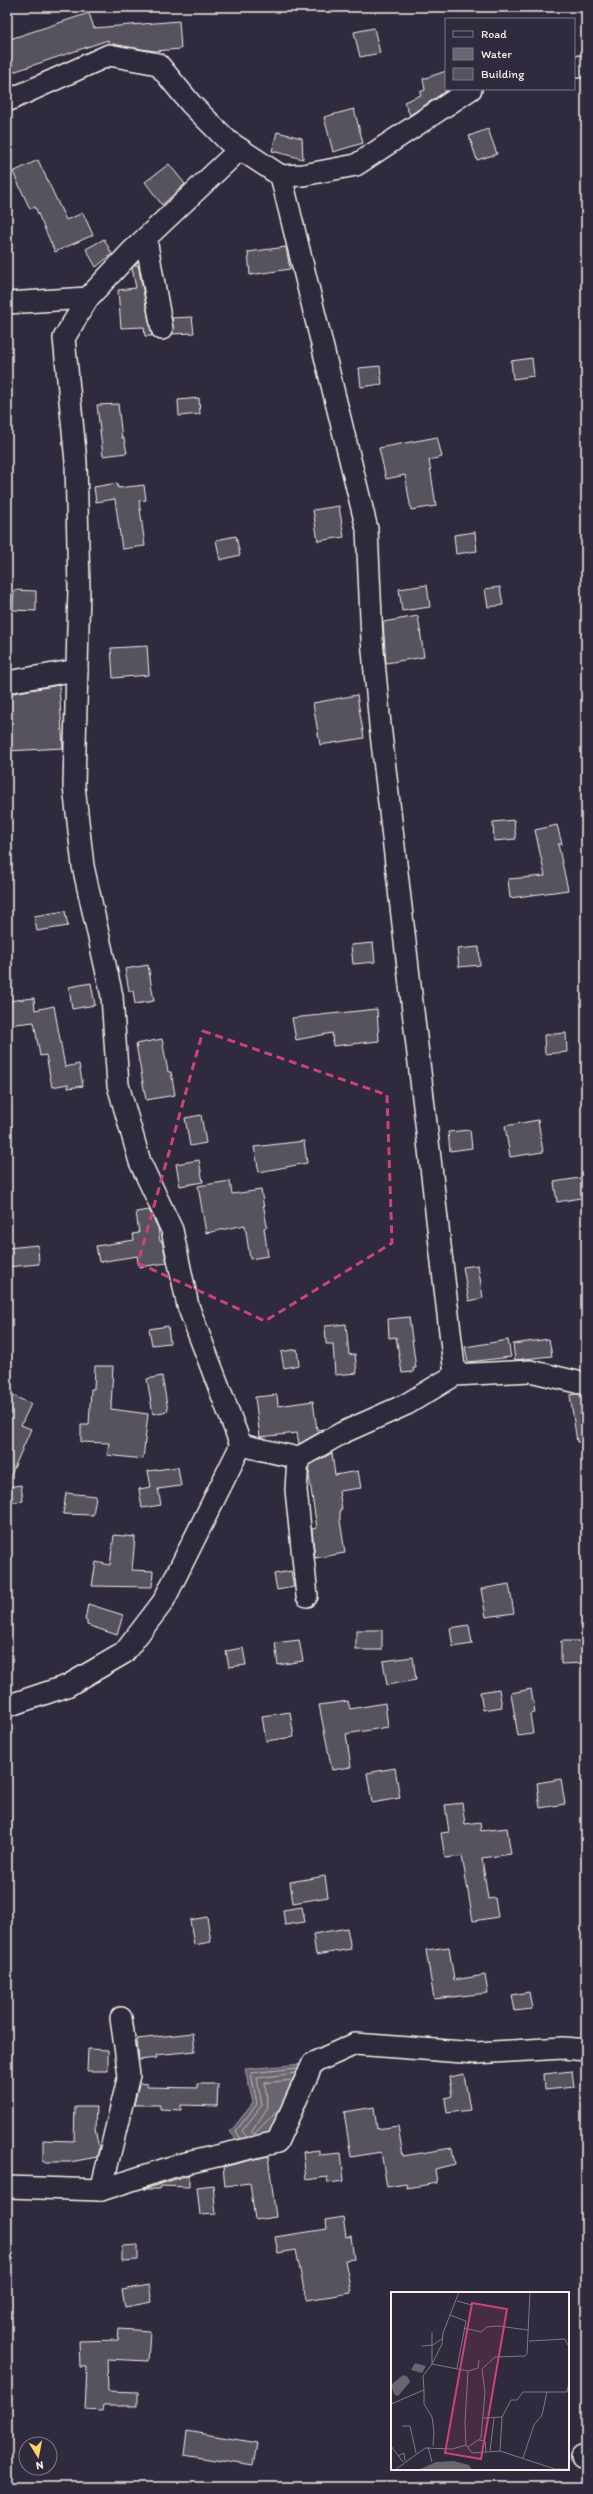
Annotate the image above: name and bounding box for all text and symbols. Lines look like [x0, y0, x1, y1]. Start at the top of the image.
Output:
legend [445, 18, 575, 90]
text: Road [481, 27, 507, 41]
text: Water [481, 47, 512, 61]
text: Building [481, 67, 525, 81]
inset map [391, 2292, 569, 2470]
north arrow [18, 2436, 58, 2476]
text: N [35, 2458, 44, 2472]

